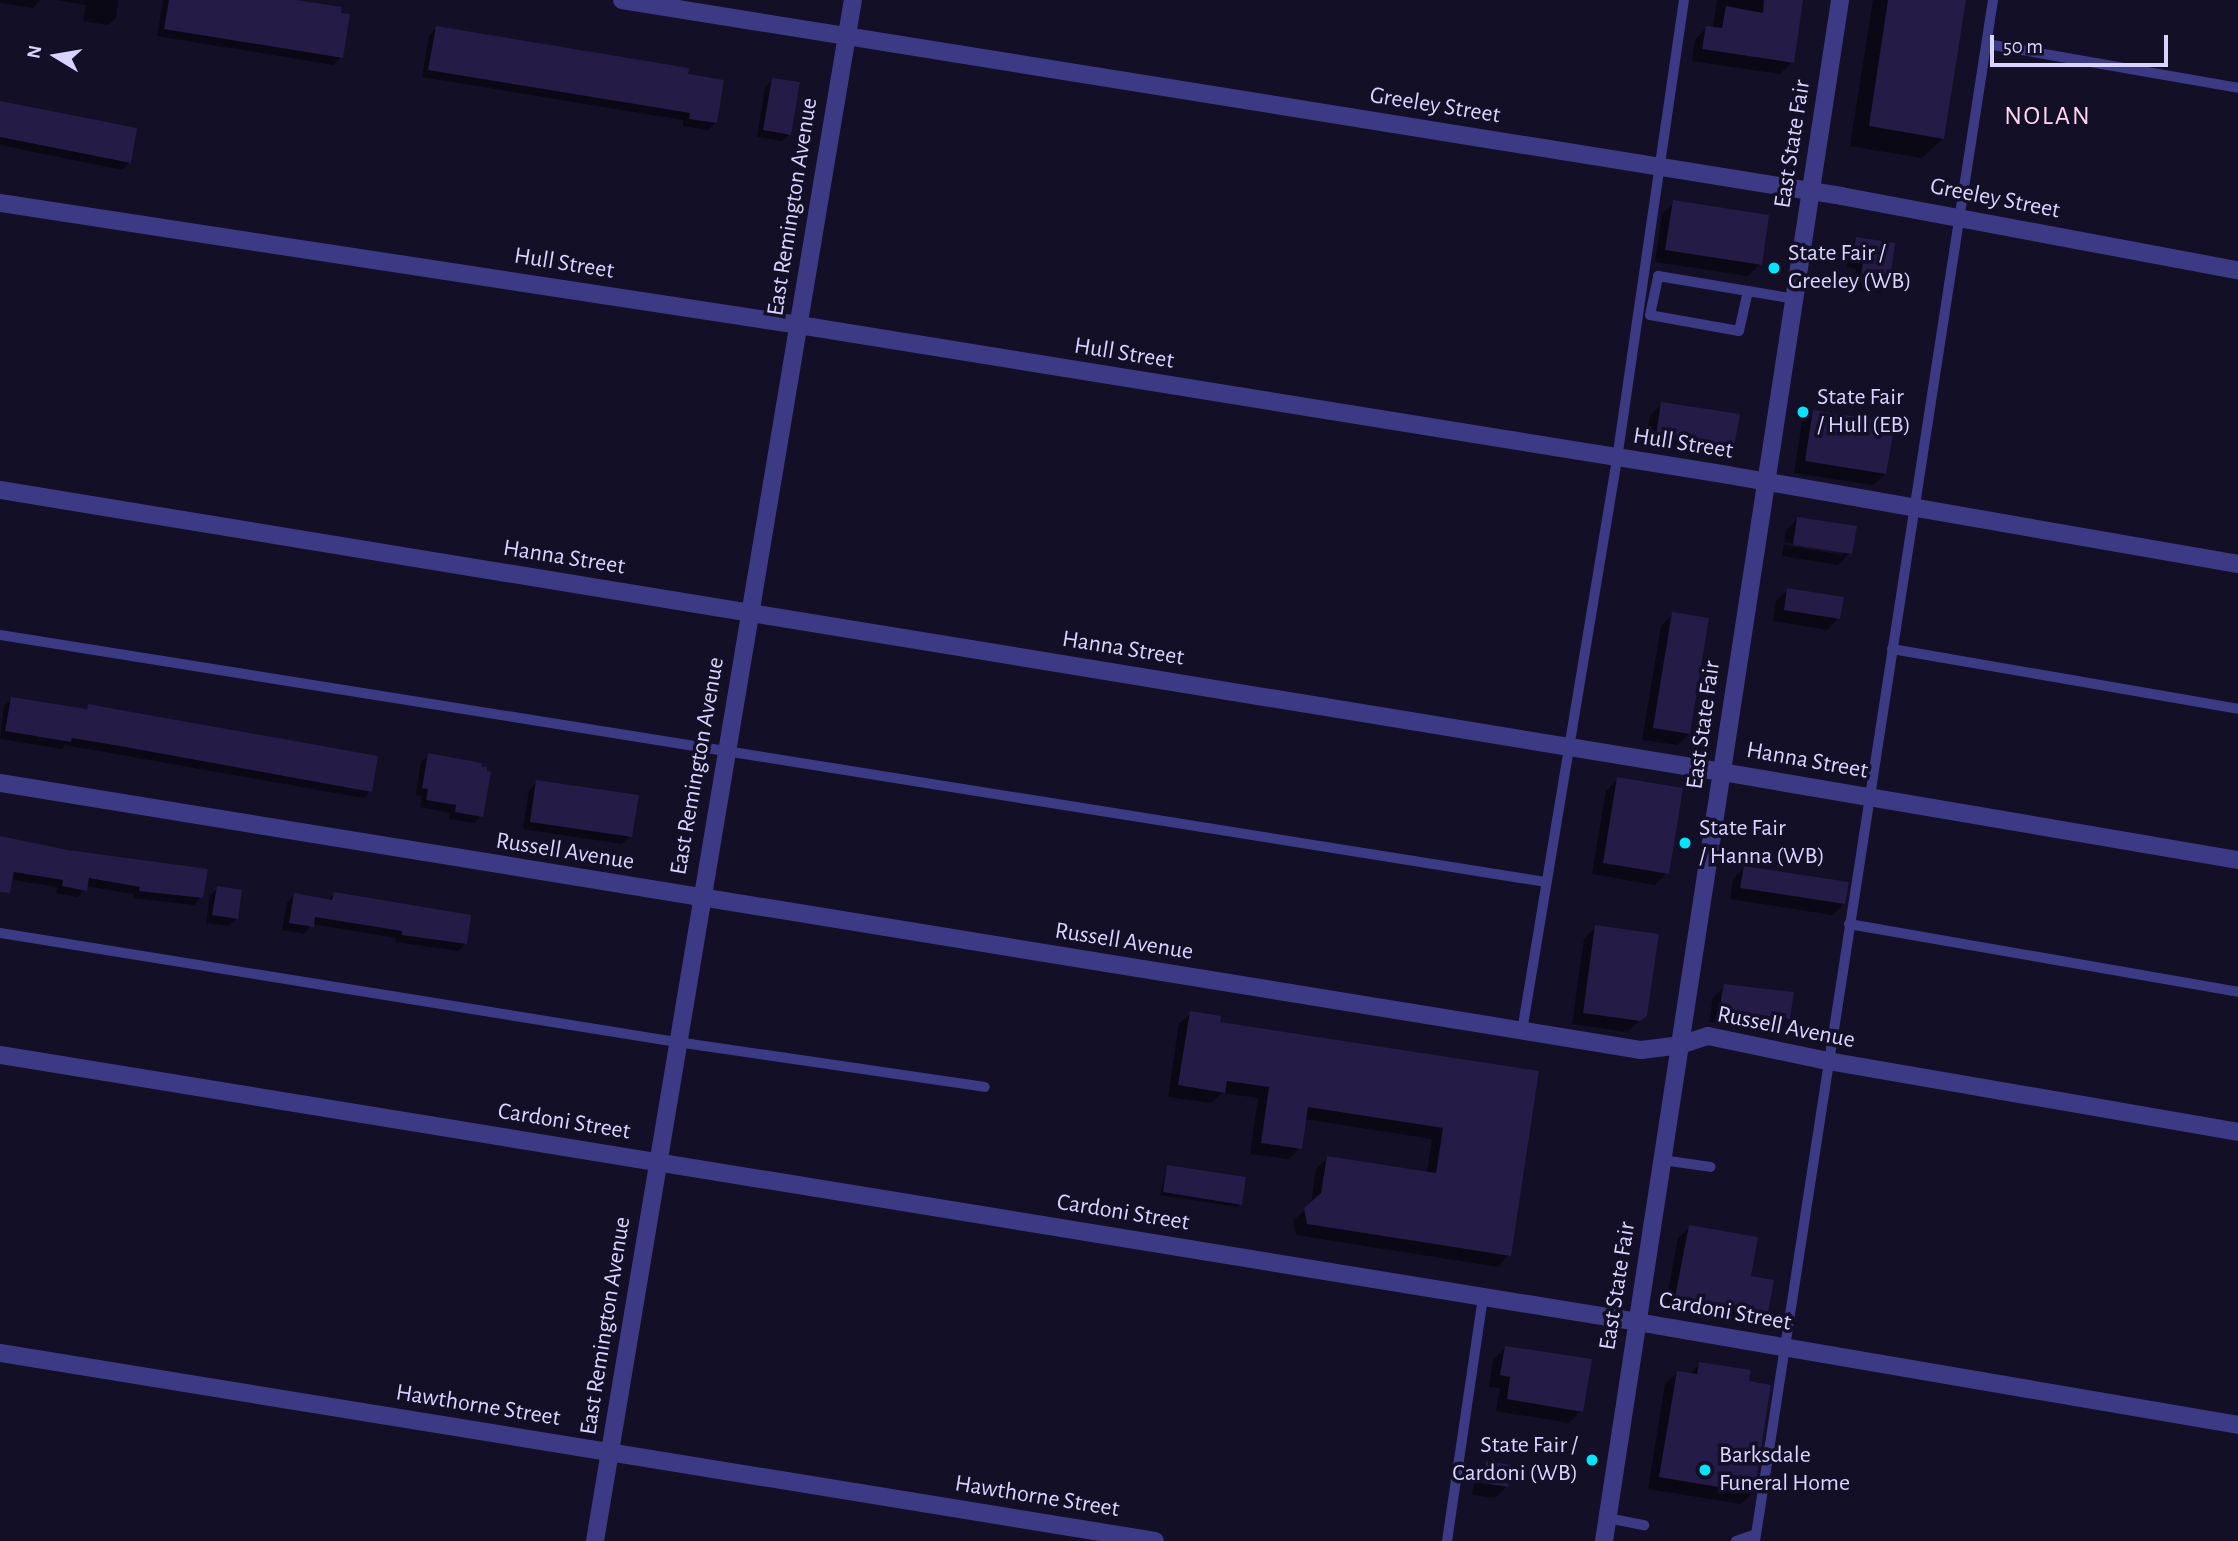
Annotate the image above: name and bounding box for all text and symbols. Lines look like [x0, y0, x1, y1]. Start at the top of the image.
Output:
north arrow [21, 21, 91, 91]
scale bar [1993, 21, 2172, 65]
text: 50 m [2003, 36, 2043, 57]
text: N [24, 44, 45, 60]
street label: East State Fair [1769, 78, 1817, 210]
street label: Greeley Street [1368, 81, 1502, 131]
street label: East Remington Avenue [762, 96, 824, 318]
district label: NOLAN [2005, 101, 2091, 133]
street label: Greeley Street [1928, 172, 2062, 226]
place label: State Fair / Greeley (WB) [1788, 240, 1912, 296]
street label: Hull Street [512, 242, 616, 286]
marker: State Fair / Greeley (WB) [1766, 260, 1782, 276]
street label: Hull Street [1072, 332, 1176, 376]
place label: State Fair / Hull (EB) [1817, 384, 1911, 440]
marker: State Fair / Hull (EB) [1795, 404, 1811, 420]
street label: Hull Street [1631, 422, 1735, 466]
street label: Hanna Street [501, 534, 627, 582]
street label: Hanna Street [1060, 625, 1186, 673]
street label: East Remington Avenue [665, 655, 731, 877]
street label: East State Fair [1681, 659, 1727, 791]
street label: Hanna Street [1744, 736, 1870, 786]
place label: State Fair / Hanna (WB) [1699, 815, 1825, 871]
street label: Russell Avenue [494, 827, 636, 877]
marker: State Fair / Hanna (WB) [1677, 835, 1693, 851]
street label: Russell Avenue [1053, 917, 1195, 967]
street label: Russell Avenue [1715, 1001, 1857, 1055]
street label: Cardoni Street [496, 1097, 632, 1147]
street label: Cardoni Street [1055, 1188, 1191, 1238]
street label: East Remington Avenue [575, 1215, 637, 1437]
street label: East State Fair [1594, 1220, 1642, 1352]
street label: Cardoni Street [1657, 1286, 1793, 1338]
street label: Hawthorne Street [394, 1379, 562, 1433]
place label: State Fair / Cardoni (WB) [1452, 1432, 1578, 1488]
place label: Barksdale Funeral Home [1719, 1442, 1850, 1498]
marker: State Fair / Cardoni (WB) [1584, 1452, 1600, 1468]
marker: Barksdale Funeral Home [1697, 1462, 1713, 1478]
street label: Hawthorne Street [953, 1470, 1121, 1524]

